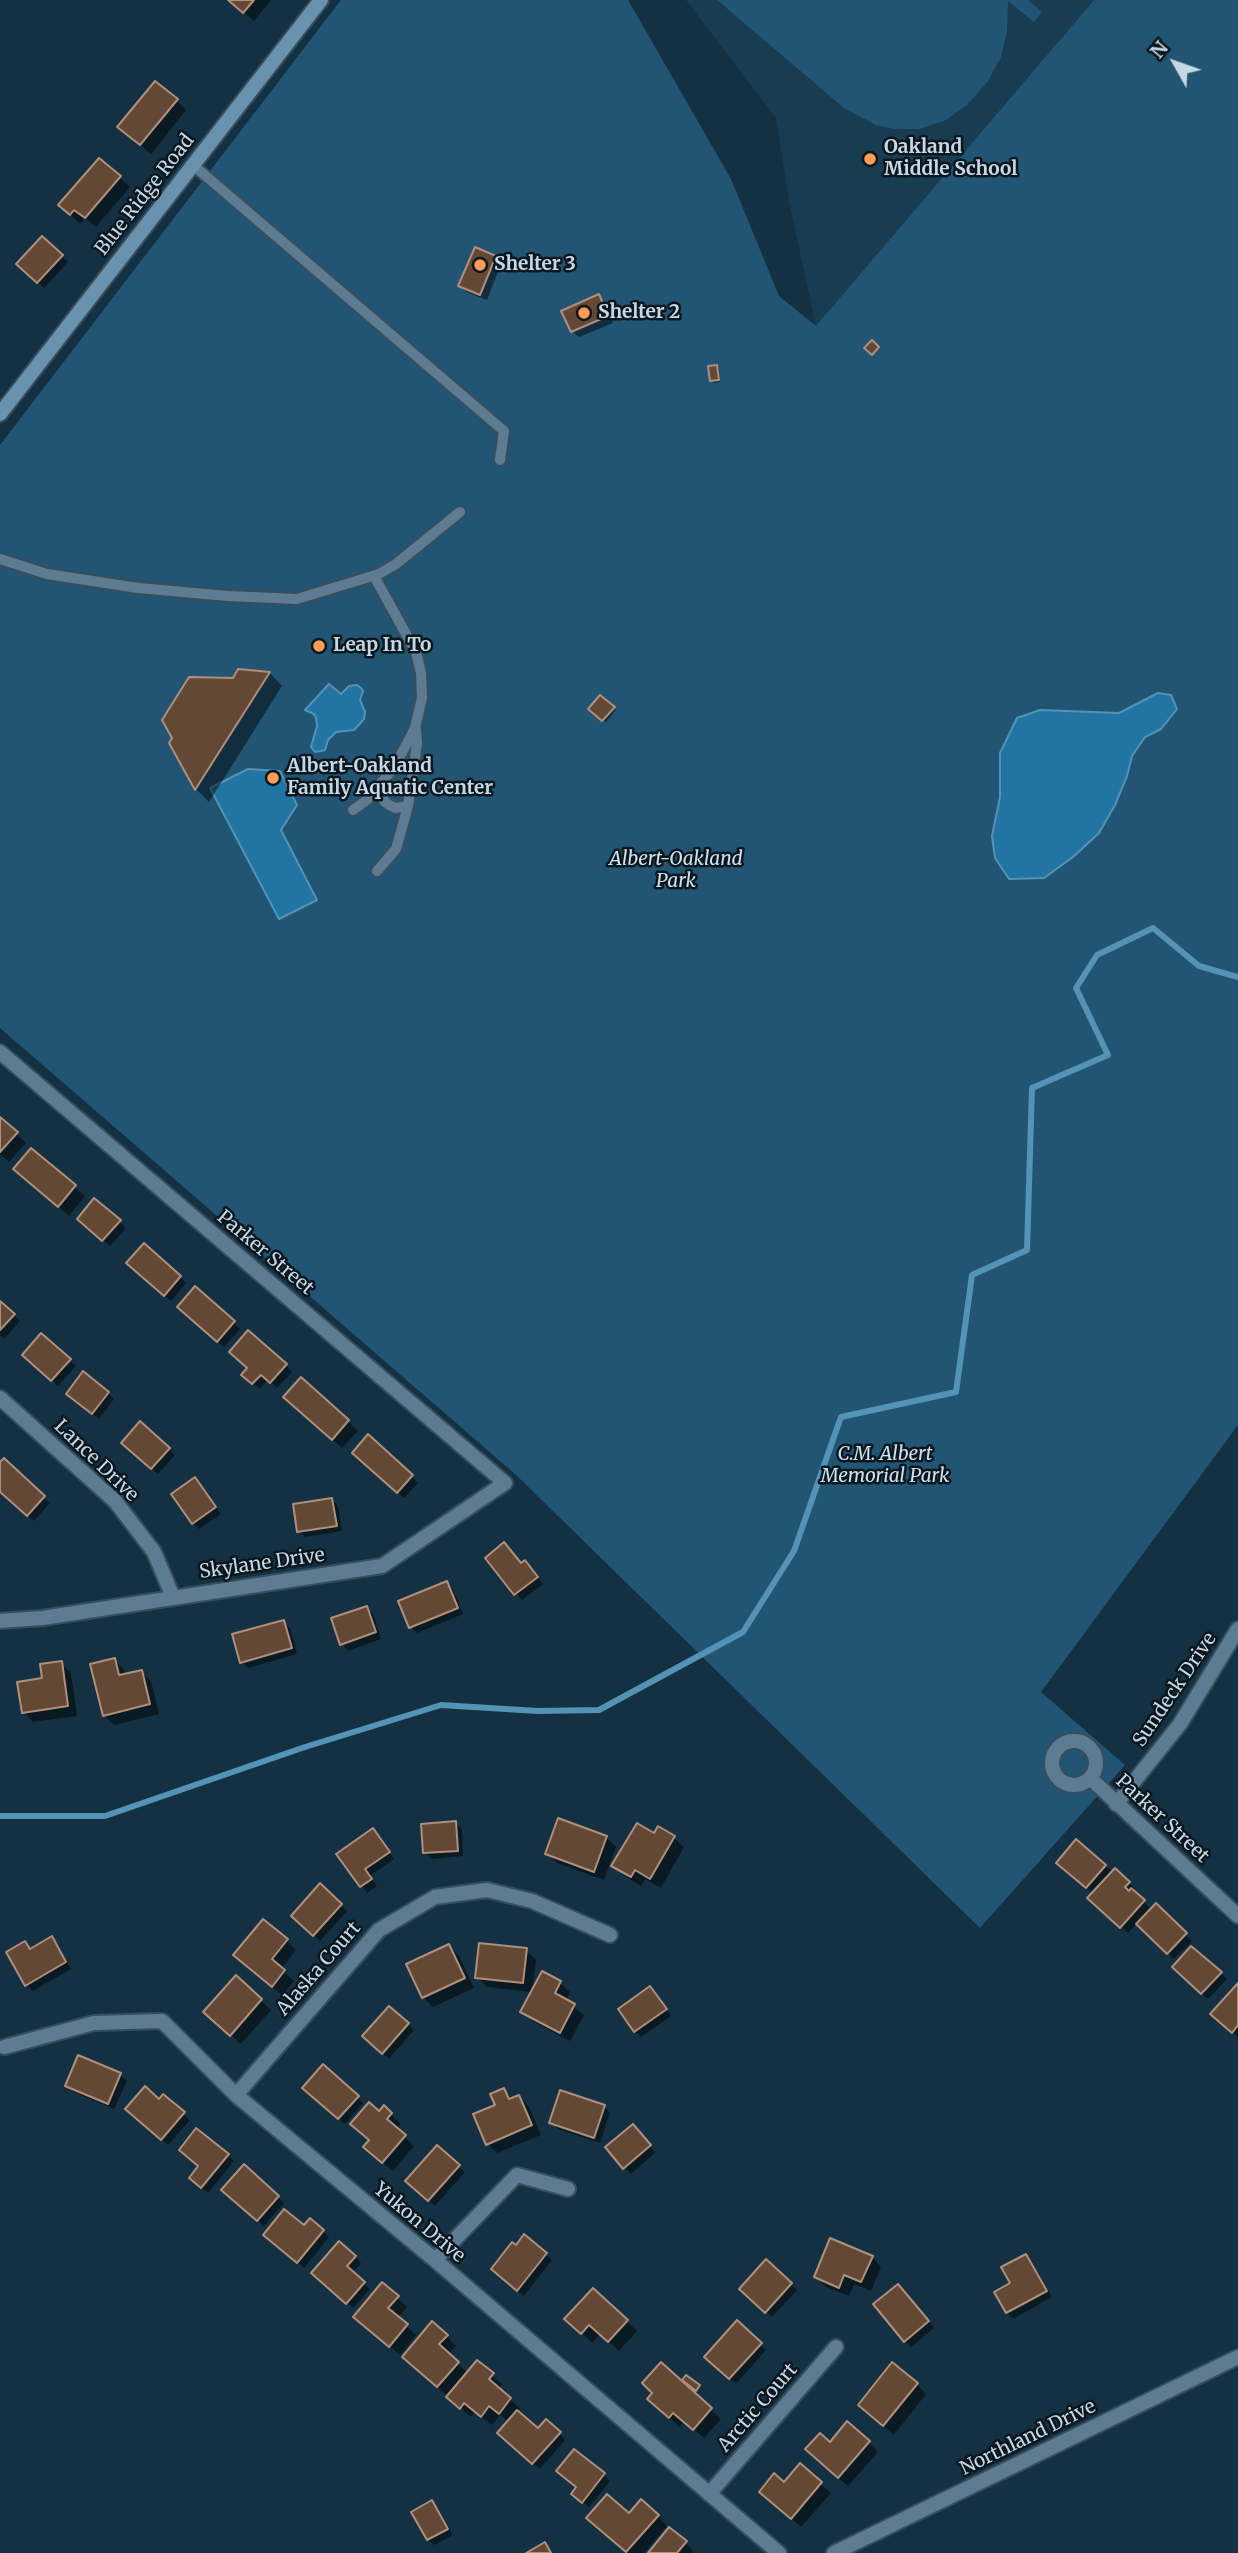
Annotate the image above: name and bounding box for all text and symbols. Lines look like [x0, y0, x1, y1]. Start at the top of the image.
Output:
north arrow [1140, 28, 1210, 98]
text: N [1145, 36, 1173, 63]
street label: Blue Ridge Road [91, 130, 199, 260]
place label: Oakland Middle School [884, 137, 1017, 181]
marker: Oakland Middle School [862, 151, 878, 167]
place label: Shelter 3 [494, 254, 576, 276]
marker: Shelter 3 [472, 257, 488, 273]
place label: Shelter 2 [598, 302, 680, 324]
marker: Shelter 2 [576, 305, 592, 321]
place label: Leap In To [333, 635, 431, 657]
marker: Leap In To [311, 638, 327, 654]
place label: Albert-Oakland Family Aquatic Center [287, 756, 493, 800]
marker: Albert-Oakland Family Aquatic Center [265, 770, 281, 786]
park label: Albert-Oakland Park [609, 849, 743, 893]
street label: Parker Street [212, 1206, 318, 1300]
street label: Lance Drive [49, 1415, 143, 1507]
park label: C.M. Albert Memorial Park [821, 1444, 949, 1488]
street label: Skylane Drive [198, 1544, 326, 1584]
street label: Sundeck Drive [1128, 1629, 1222, 1751]
street label: Parker Street [1111, 1770, 1213, 1868]
street label: Alaska Court [272, 1918, 366, 2020]
street label: Yukon Drive [369, 2178, 469, 2268]
street label: Arctic Court [713, 2359, 803, 2457]
street label: Northland Drive [957, 2395, 1099, 2481]

